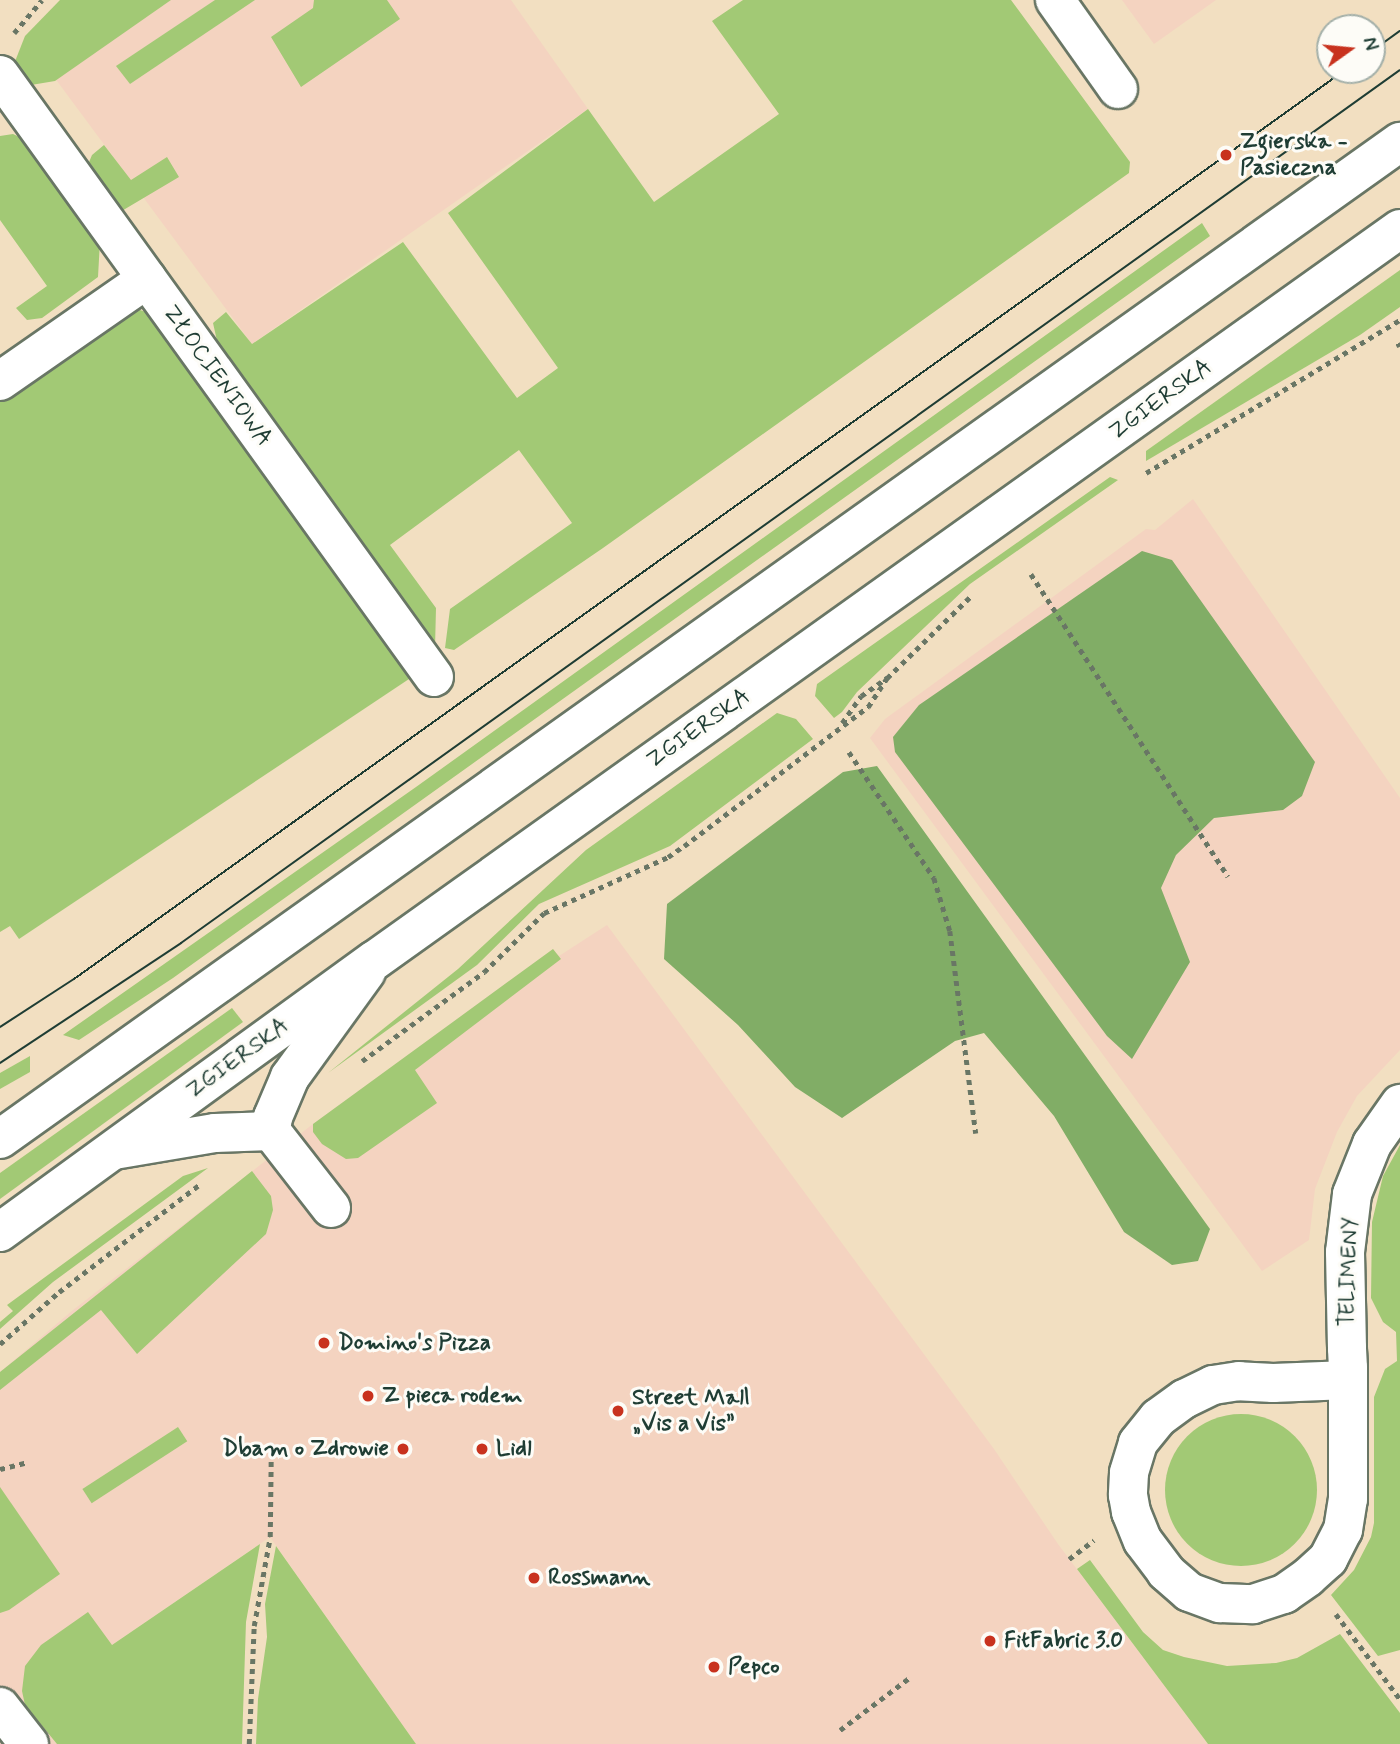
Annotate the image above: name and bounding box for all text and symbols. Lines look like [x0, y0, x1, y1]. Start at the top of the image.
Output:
north arrow [1316, 14, 1386, 84]
text: N [1356, 35, 1384, 53]
place label: Zgierska - Pasieczna [1240, 128, 1348, 182]
marker: Zgierska - Pasieczna [1218, 147, 1234, 163]
street label: ZŁOCIENIOWA [156, 300, 278, 452]
street label: ZGIERSKA [1104, 354, 1218, 446]
street label: ZGIERSKA [642, 683, 756, 775]
street label: ZGIERSKA [181, 1013, 295, 1105]
street label: TELIMENY [1333, 1217, 1365, 1327]
place label: Domino's Pizza [338, 1329, 492, 1357]
marker: Domino's Pizza [316, 1335, 332, 1351]
place label: Z pieca rodem [382, 1382, 523, 1410]
place label: Street Mall „Vis a Vis” [632, 1384, 746, 1438]
marker: Z pieca rodem [360, 1388, 376, 1404]
marker: Street Mall „Vis a Vis” [610, 1403, 626, 1419]
place label: Dbam o Zdrowie [222, 1435, 389, 1463]
place label: Lidl [496, 1435, 532, 1463]
marker: Dbam o Zdrowie [395, 1441, 411, 1457]
marker: Lidl [474, 1441, 490, 1457]
place label: Rossmann [548, 1564, 650, 1592]
marker: Rossmann [526, 1570, 542, 1586]
place label: FitFabric 3.0 [1004, 1627, 1123, 1655]
marker: FitFabric 3.0 [982, 1633, 998, 1649]
place label: Pepco [728, 1653, 780, 1681]
marker: Pepco [706, 1659, 722, 1675]

